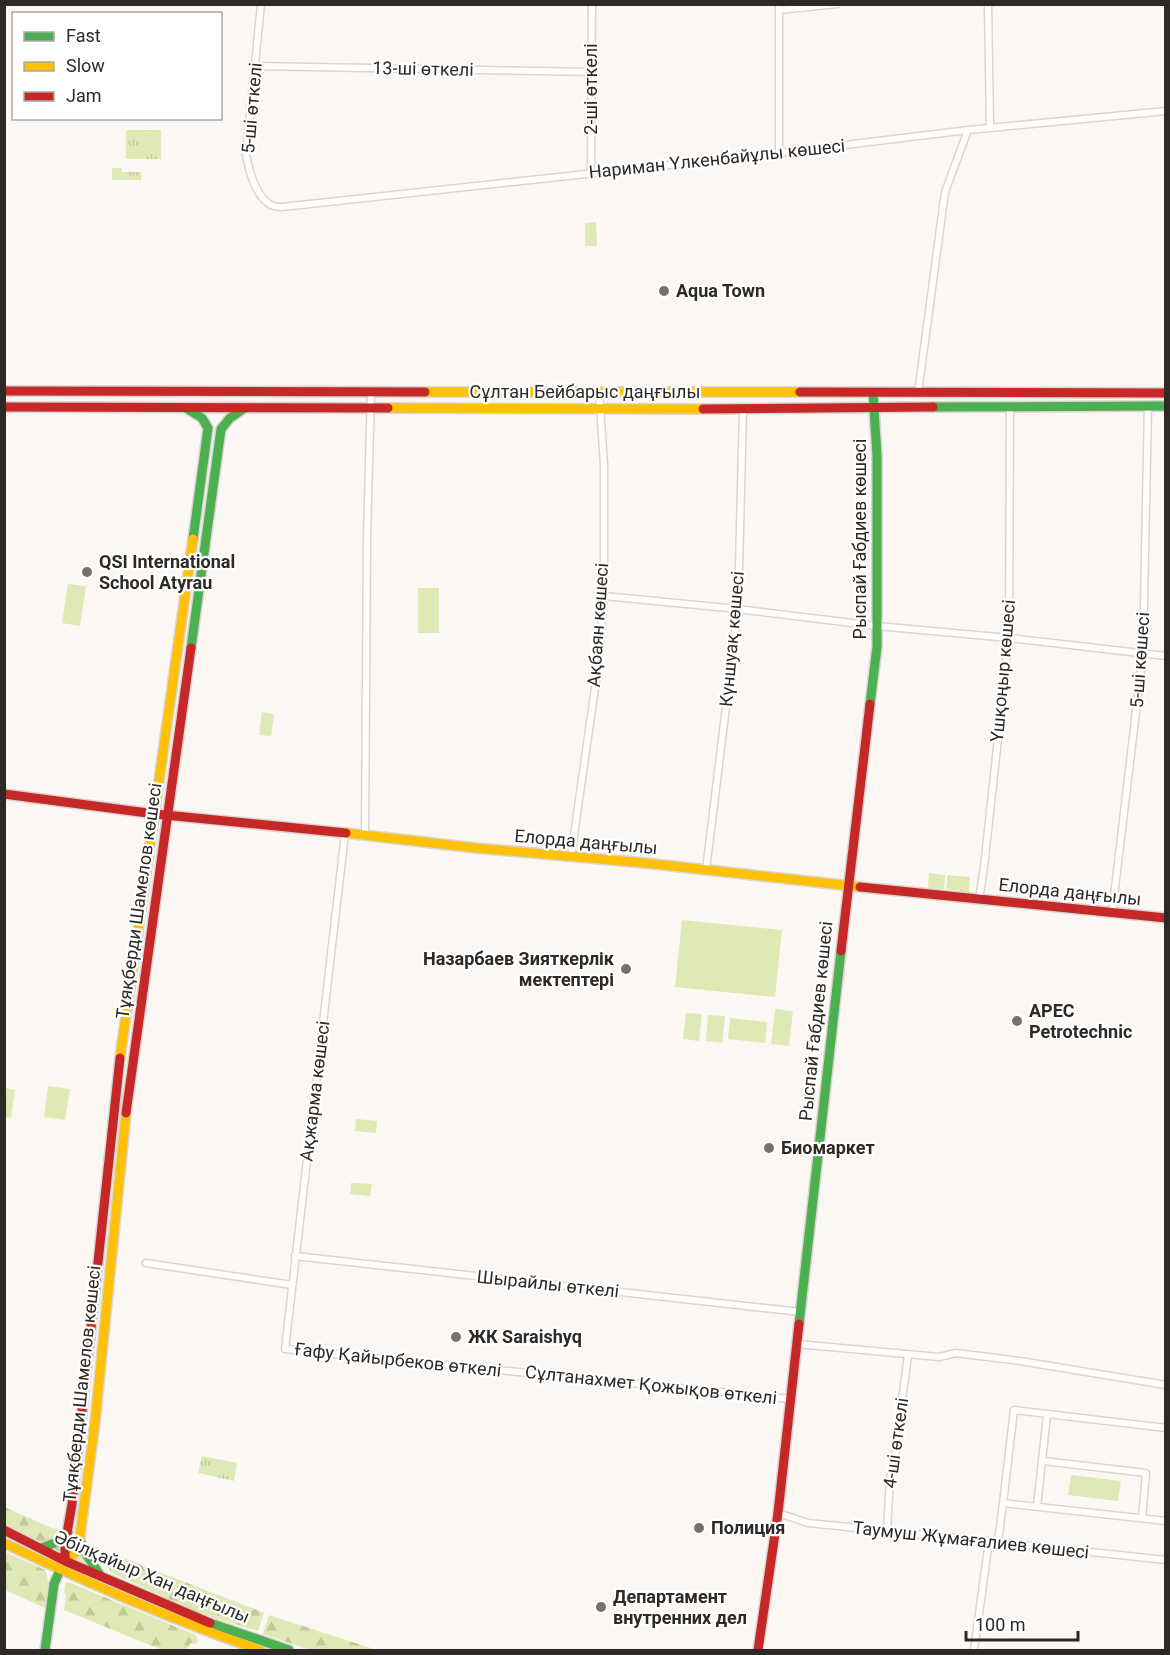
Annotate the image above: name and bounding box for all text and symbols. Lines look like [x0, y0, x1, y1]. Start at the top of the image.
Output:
legend [12, 12, 222, 120]
text: Fast [66, 25, 101, 46]
street label: 2-ші өткелі [580, 43, 601, 135]
text: Slow [66, 55, 105, 76]
street label: 13-ші өткелі [372, 57, 474, 80]
street label: 5-ші өткелі [237, 62, 266, 154]
text: Jam [66, 85, 102, 106]
street label: Нариман Үлкенбайұлы көшесі [588, 135, 846, 182]
place label: Aqua Town [676, 280, 765, 301]
marker: Aqua Town [657, 284, 671, 298]
street label: Сұлтан Бейбарыс даңғылы [470, 381, 700, 402]
street label: Рыспай Ғабдиев көшесі [849, 439, 870, 639]
place label: QSI International School Atyrau [99, 551, 235, 593]
street label: Ақбаян көшесі [583, 562, 612, 688]
marker: QSI International School Atyrau [80, 565, 94, 579]
street label: Күншуақ көшесі [715, 570, 748, 708]
street label: Үшқоңыр көшесі [986, 599, 1019, 743]
street label: 5-ші көшесі [1126, 611, 1153, 709]
street label: Тұяқберди Шамелов көшесі [112, 782, 165, 1020]
street label: Елорда даңғылы [514, 825, 658, 858]
street label: Елорда даңғылы [998, 874, 1142, 909]
street label: Рыспай Ғабдиев көшесі [795, 920, 836, 1122]
place label: Назарбаев Зияткерлік мектептері [423, 948, 615, 990]
marker: Назарбаев Зияткерлік мектептері [619, 962, 633, 976]
place label: APEC Petrotechnic [1029, 1000, 1132, 1042]
marker: APEC Petrotechnic [1010, 1014, 1024, 1028]
street label: Ақжарма көшесі [295, 1019, 334, 1162]
place label: Биомаркет [781, 1137, 875, 1158]
marker: Биомаркет [762, 1141, 776, 1155]
street label: Тұяқберди Шамелов көшесі [59, 1264, 104, 1504]
street label: Шырайлы өткелі [476, 1266, 620, 1301]
place label: ЖК Saraishyq [468, 1326, 582, 1347]
marker: ЖК Saraishyq [449, 1330, 463, 1344]
street label: Ғафу Қайырбеков өткелі [294, 1338, 502, 1381]
street label: Сұлтанахмет Қожықов өткелі [524, 1361, 778, 1408]
street label: 4-ші өткелі [879, 1396, 912, 1490]
place label: Полиция [711, 1517, 785, 1538]
street label: Таумуш Жұмағалиев көшесі [852, 1517, 1090, 1562]
marker: Полиция [692, 1521, 706, 1535]
street label: Әбілқайыр Хан даңғылы [51, 1526, 253, 1627]
place label: Департамент внутренних дел [613, 1586, 747, 1628]
marker: Департамент внутренних дел [594, 1600, 608, 1614]
scale bar [966, 1604, 1078, 1642]
text: 100 m [975, 1614, 1026, 1635]

